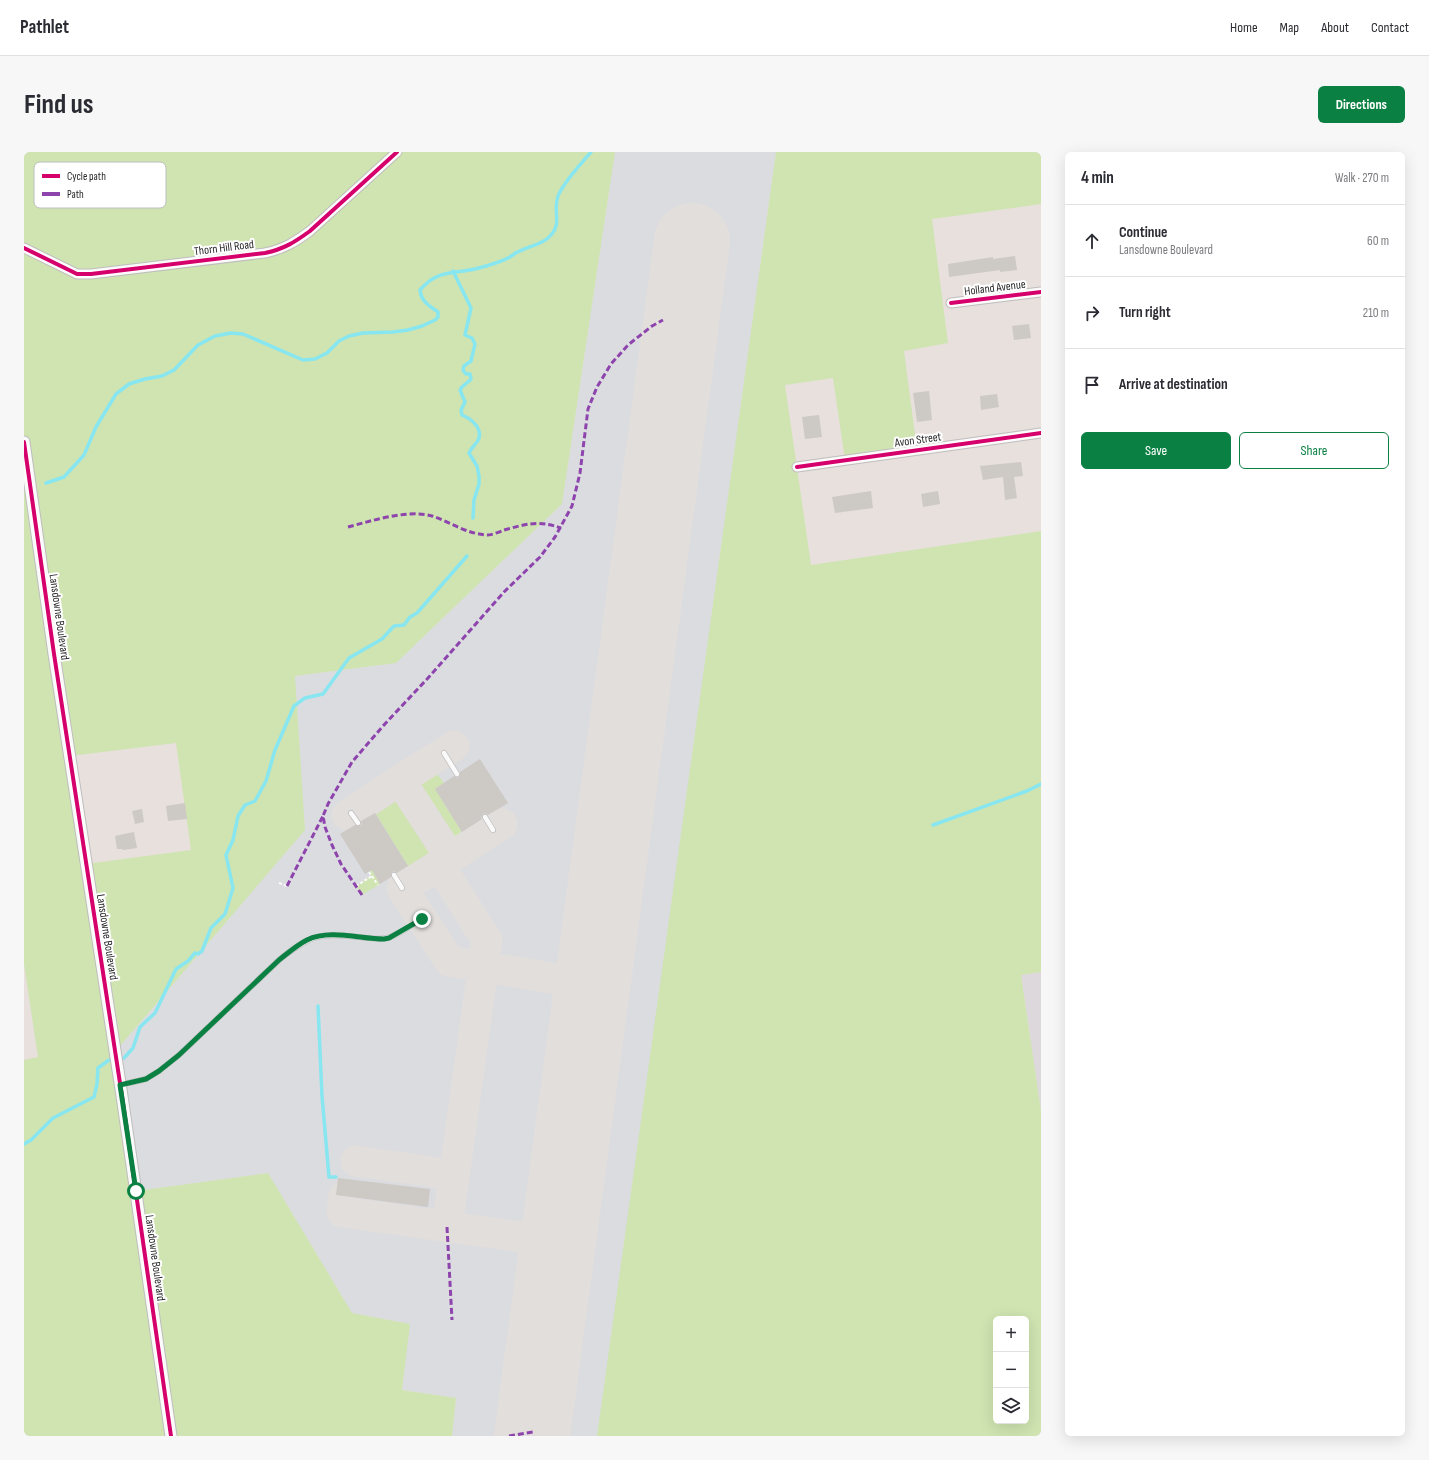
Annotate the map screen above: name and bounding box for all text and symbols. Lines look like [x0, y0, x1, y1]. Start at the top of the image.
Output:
text: Pathlet [20, 16, 69, 39]
text: Home [1230, 19, 1258, 36]
text: Map [1280, 19, 1299, 36]
text: About [1321, 19, 1349, 36]
text: Contact [1371, 19, 1409, 36]
button: Directions [1318, 86, 1405, 123]
text: Find us [24, 88, 93, 121]
legend [34, 162, 166, 208]
text: 4 min [1081, 168, 1114, 188]
text: Cycle path [67, 170, 106, 183]
text: Walk · 270 m [1335, 170, 1389, 186]
text: Path [67, 188, 84, 201]
text: Continue [1119, 223, 1168, 242]
icon: ahead [1081, 230, 1103, 252]
text: 60 m [1367, 233, 1389, 249]
street label: Thorn Hill Road [193, 237, 255, 259]
text: Lansdowne Boulevard [1119, 242, 1213, 258]
street label: Holland Avenue [964, 277, 1027, 299]
icon: right [1081, 302, 1103, 324]
text: Turn right [1119, 303, 1171, 322]
text: 210 m [1363, 305, 1389, 321]
icon: arrive [1081, 374, 1103, 396]
text: Arrive at destination [1119, 375, 1228, 394]
street label: Avon Street [893, 429, 943, 451]
button: Save [1081, 432, 1231, 469]
button: Share [1239, 432, 1389, 469]
street label: Lansdowne Boulevard [46, 573, 72, 661]
street label: Lansdowne Boulevard [93, 893, 121, 981]
route end [413, 910, 431, 928]
route start [127, 1182, 145, 1200]
street label: Lansdowne Boulevard [142, 1214, 168, 1302]
map controls [993, 1316, 1029, 1424]
button: + [993, 1316, 1029, 1352]
button: − [993, 1352, 1029, 1388]
button: layers [993, 1388, 1029, 1424]

